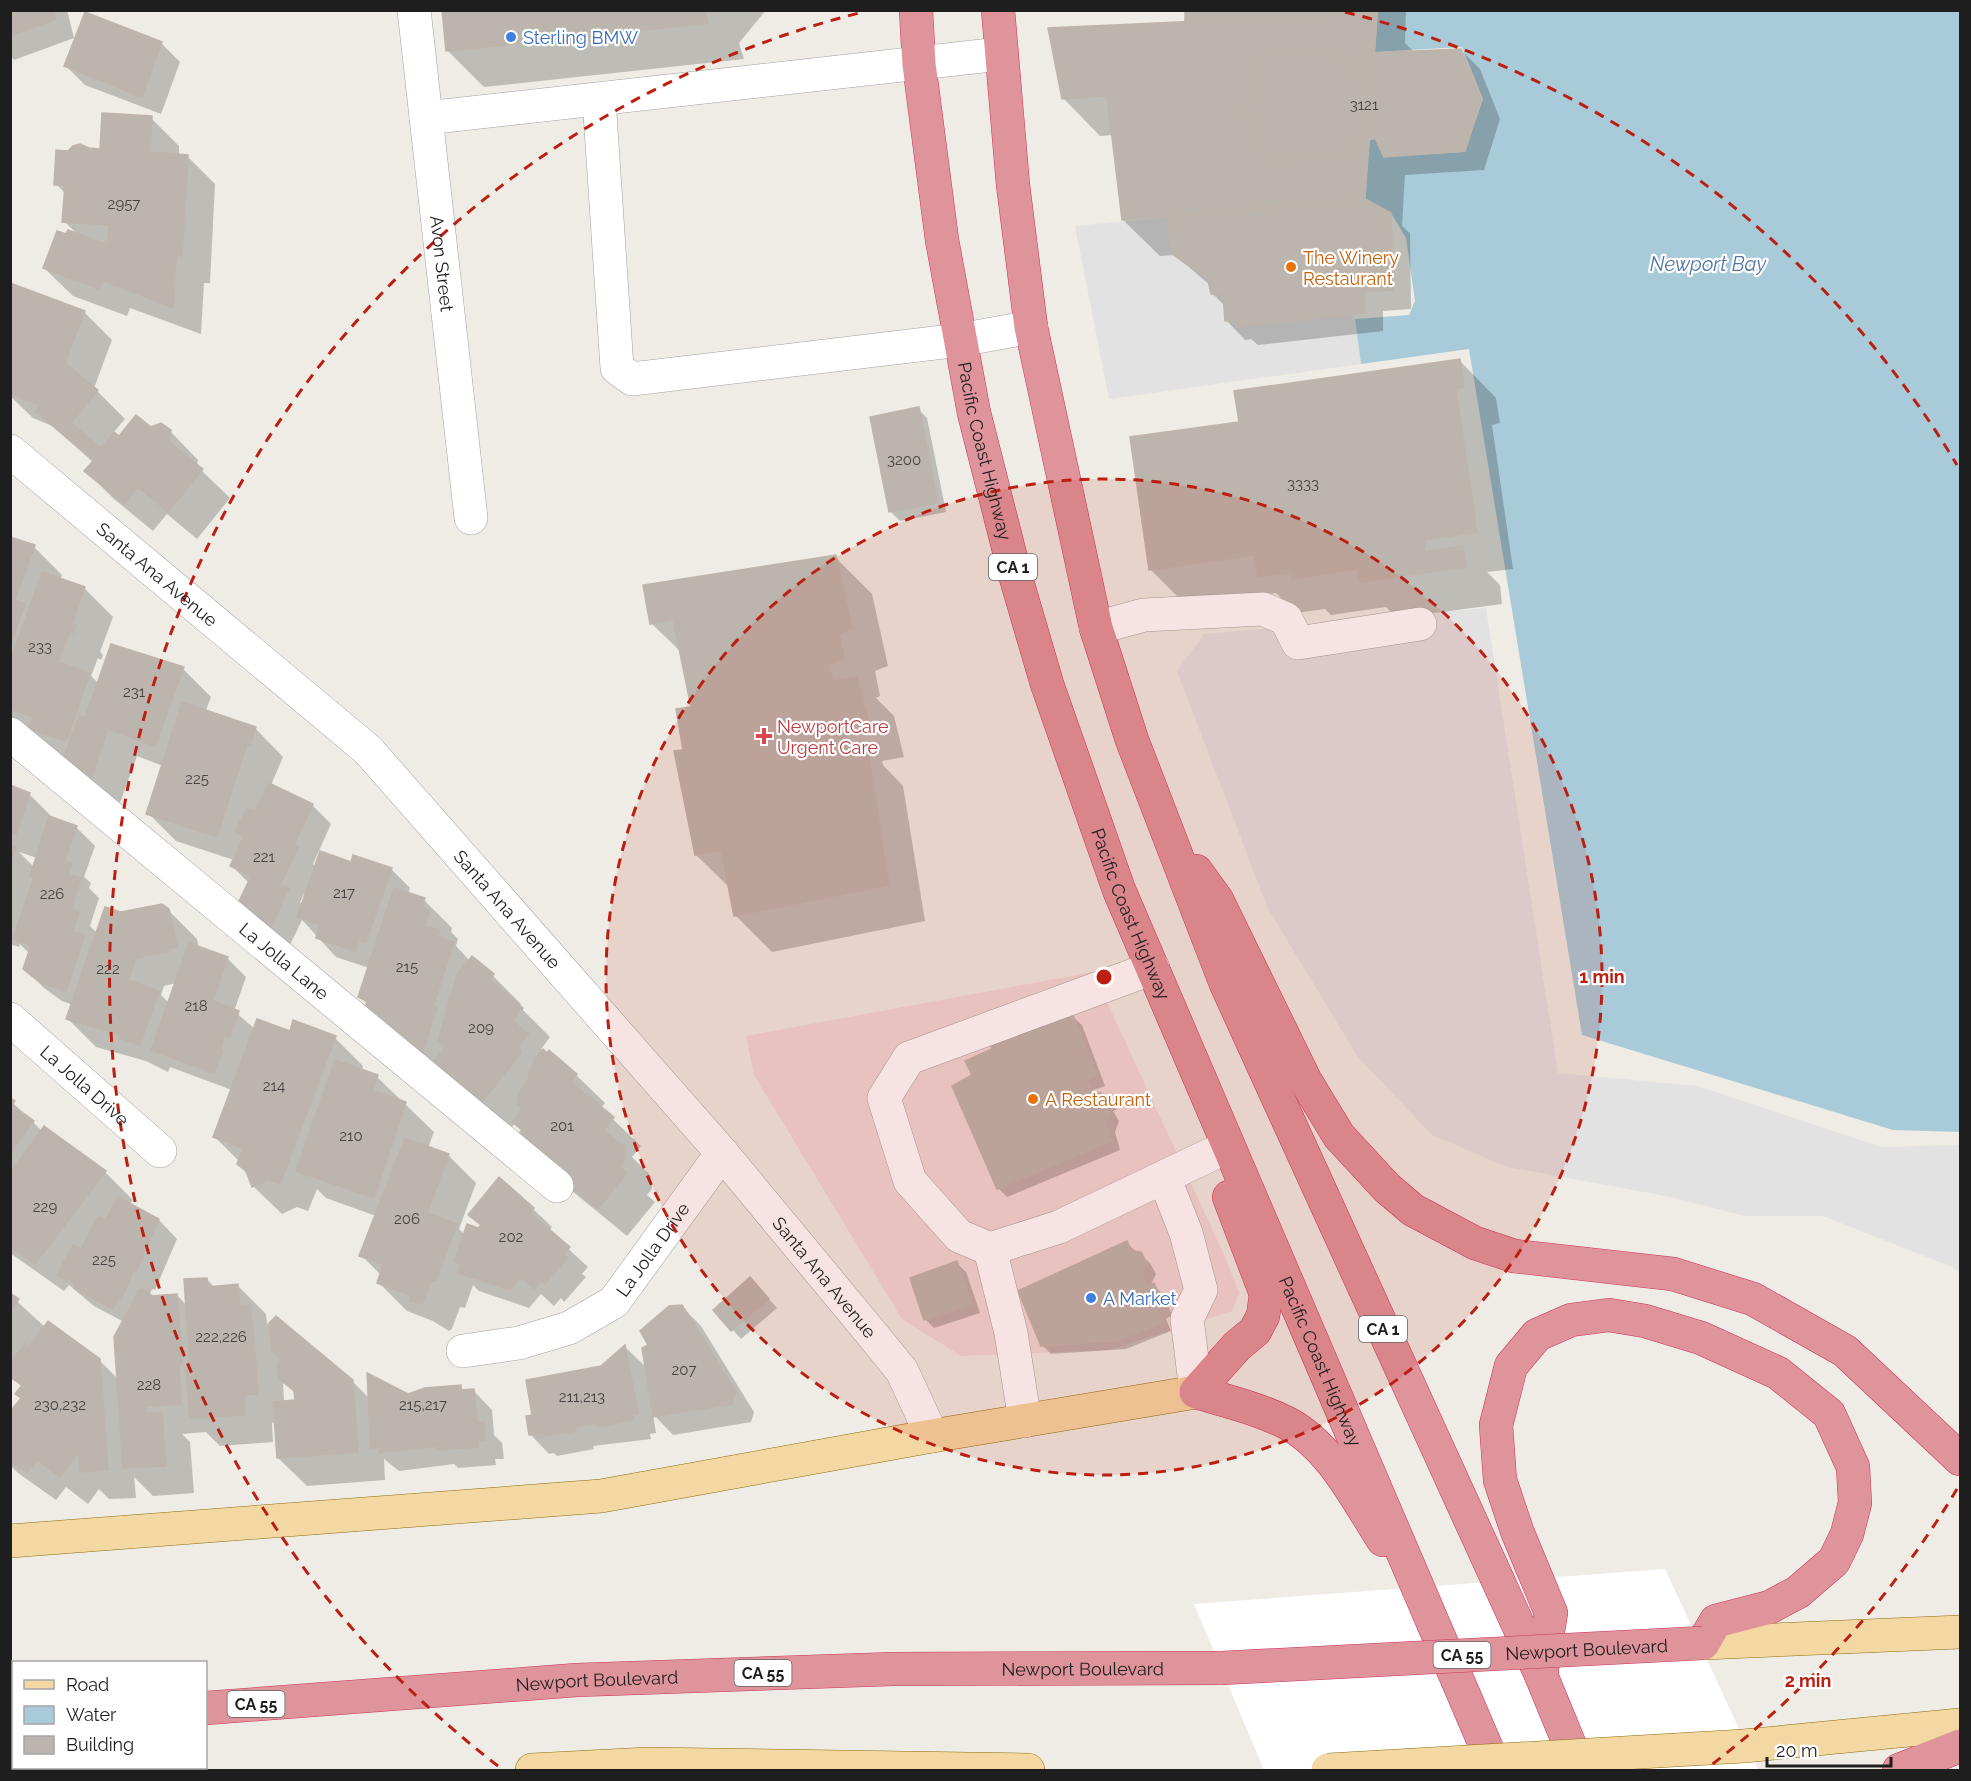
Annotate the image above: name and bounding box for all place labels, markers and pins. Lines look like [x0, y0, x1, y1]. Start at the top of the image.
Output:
place label: Sterling BMW [523, 27, 638, 48]
marker: Sterling BMW [504, 30, 518, 44]
place label: The Winery Restaurant [1303, 247, 1399, 289]
marker: The Winery Restaurant [1284, 260, 1298, 274]
place label: NewportCare Urgent Care [777, 716, 889, 758]
marker: NewportCare Urgent Care [755, 727, 773, 745]
centre of rings [1094, 967, 1114, 987]
place label: A Restaurant [1045, 1089, 1151, 1110]
marker: A Restaurant [1026, 1092, 1040, 1106]
place label: A Market [1103, 1288, 1177, 1309]
marker: A Market [1084, 1291, 1098, 1305]

